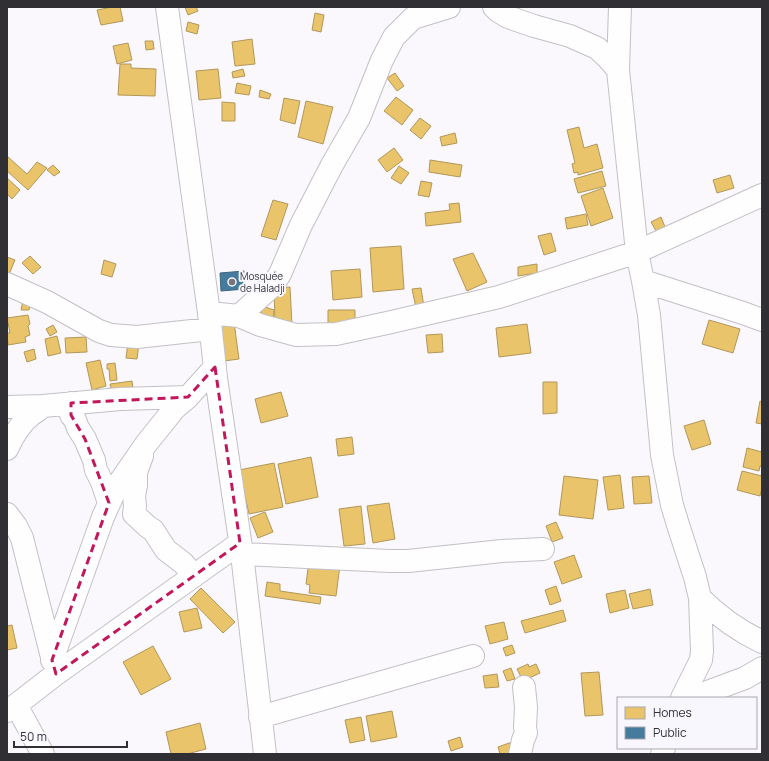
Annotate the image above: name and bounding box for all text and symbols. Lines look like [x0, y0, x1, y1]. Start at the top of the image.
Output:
place label: Mosquée de Haladji [240, 269, 285, 295]
marker: Mosquée de Haladji [227, 277, 237, 287]
legend [617, 697, 757, 749]
text: Homes [653, 704, 692, 721]
scale bar [14, 723, 127, 749]
text: Public [653, 724, 687, 741]
text: 50 m [20, 728, 47, 745]

